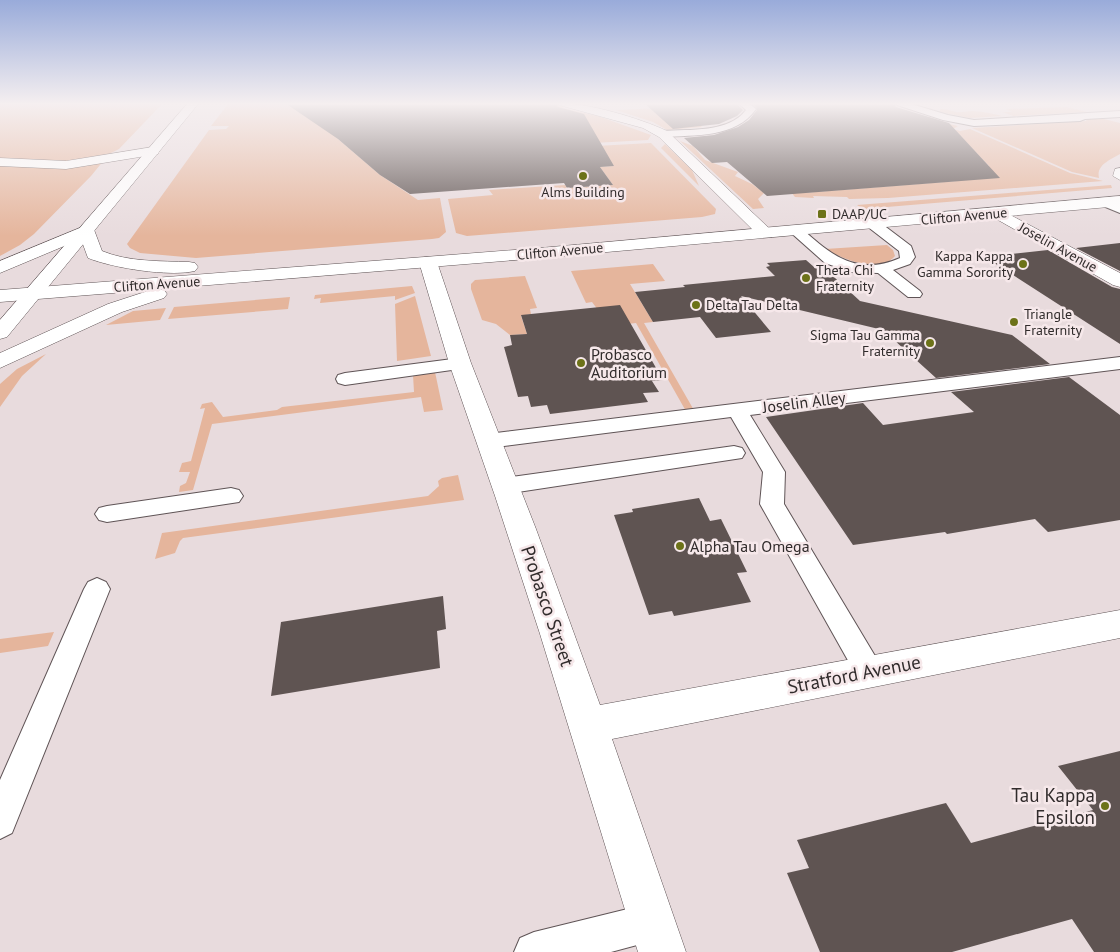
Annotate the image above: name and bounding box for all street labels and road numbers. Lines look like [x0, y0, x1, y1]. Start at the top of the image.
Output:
street label: Clifton Avenue [920, 203, 1008, 229]
street label: Joselin Avenue [1015, 218, 1100, 276]
street label: Clifton Avenue [516, 238, 604, 264]
street label: Clifton Avenue [113, 272, 201, 296]
street label: Joselin Alley [760, 387, 847, 417]
street label: Probasco Street [516, 542, 580, 670]
street label: Stratford Avenue [785, 649, 923, 699]

